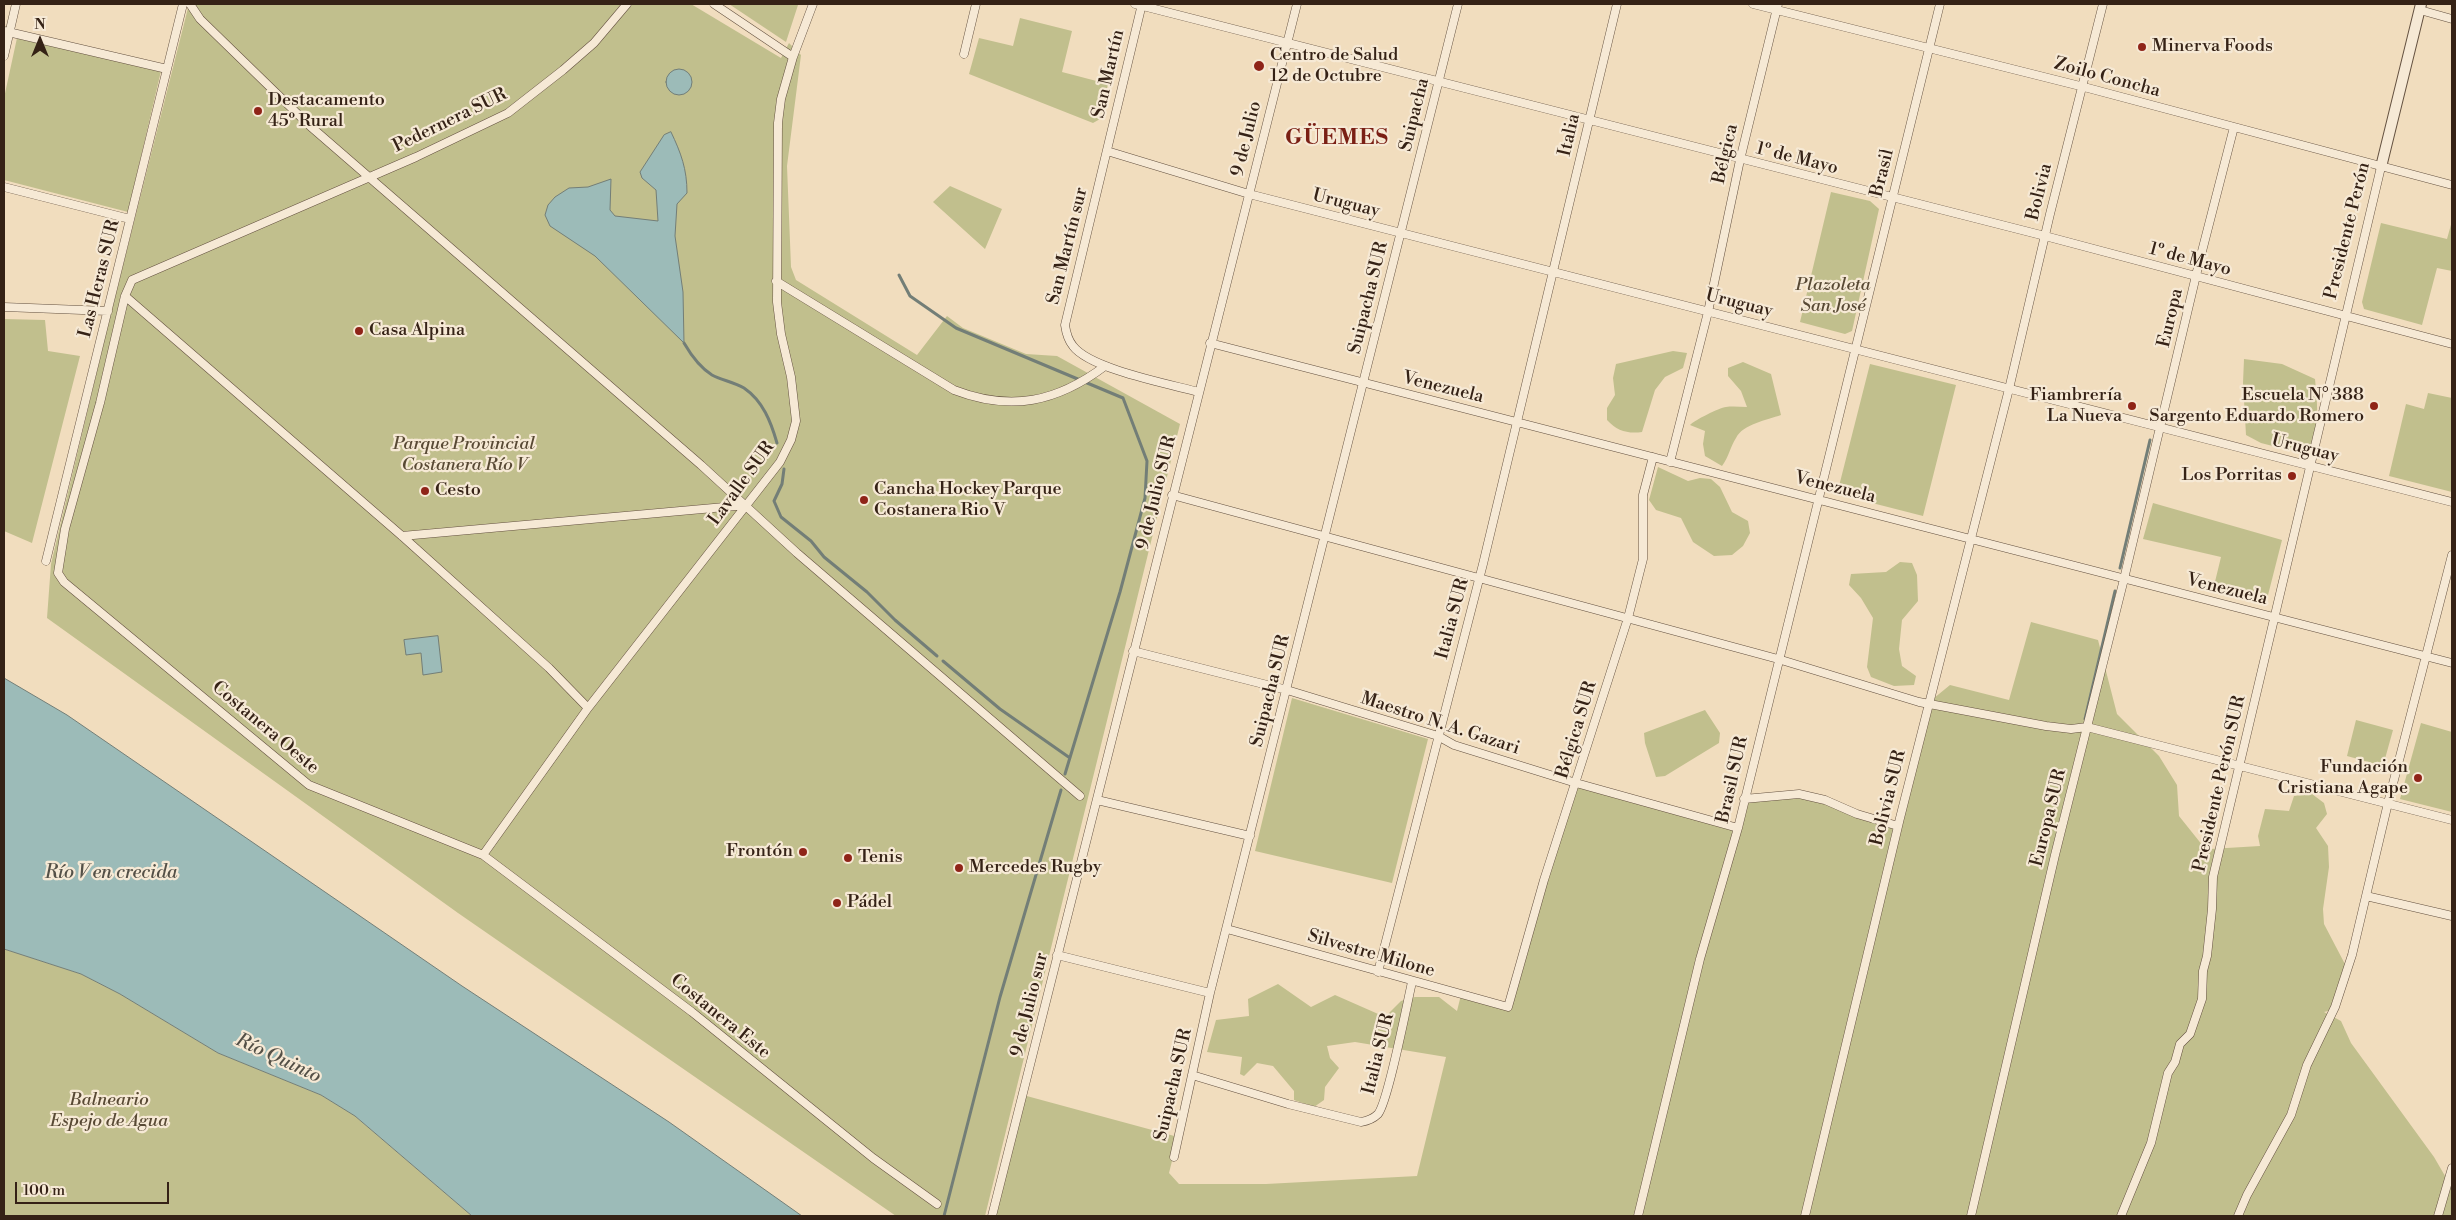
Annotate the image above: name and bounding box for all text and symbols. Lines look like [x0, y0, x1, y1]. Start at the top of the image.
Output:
north arrow [15, 15, 65, 65]
text: N [34, 16, 46, 34]
street label: San Martín [1088, 28, 1130, 120]
place label: Minerva Foods [2152, 36, 2273, 58]
marker: Minerva Foods [2136, 41, 2148, 53]
place label: Centro de Salud 12 de Octubre [1270, 45, 1398, 88]
street label: Zoilo Concha [2052, 53, 2162, 103]
marker: Centro de Salud 12 de Octubre [1252, 59, 1266, 73]
street label: Suipacha [1395, 76, 1435, 154]
street label: Pedernera SUR [390, 84, 510, 158]
place label: Destacamento 45º Rural [268, 90, 385, 132]
street label: 9 de Julio [1227, 99, 1267, 179]
marker: Destacamento 45º Rural [252, 105, 264, 117]
street label: Italia [1555, 112, 1585, 158]
street label: Bélgica [1709, 122, 1743, 186]
district label: GÜEMES [1284, 126, 1390, 152]
street label: 1º de Mayo [1754, 138, 1840, 180]
street label: Brasil [1867, 147, 1899, 199]
street label: Presidente Perón [2321, 160, 2375, 302]
street label: Bolivia [2022, 161, 2058, 223]
street label: San Martín sur [1043, 185, 1093, 307]
street label: Uruguay [1310, 185, 1382, 223]
street label: Las Heras SUR [75, 218, 125, 340]
street label: 1º de Mayo [2147, 239, 2233, 281]
street label: Suipacha SUR [1345, 240, 1393, 356]
park label: Plazoleta San José [1795, 275, 1871, 318]
street label: Uruguay [1703, 285, 1775, 323]
street label: Europa [2154, 286, 2188, 350]
place label: Casa Alpina [369, 320, 465, 342]
marker: Casa Alpina [353, 325, 365, 337]
street label: Venezuela [1400, 368, 1486, 408]
place label: Fiambrería La Nueva [2029, 385, 2122, 428]
place label: Escuela N° 388 Sargento Eduardo Romero [2149, 385, 2364, 428]
marker: Fiambrería La Nueva [2126, 400, 2138, 412]
marker: Escuela N° 388 Sargento Eduardo Romero [2368, 400, 2380, 412]
street label: Uruguay [2269, 430, 2341, 468]
park label: Parque Provincial Costanera Río V [393, 434, 535, 476]
street label: 9 de Julio SUR [1132, 434, 1182, 552]
street label: Lavalle SUR [704, 438, 780, 530]
place label: Los Porritas [2182, 465, 2282, 487]
street label: Venezuela [1792, 468, 1878, 508]
marker: Los Porritas [2286, 470, 2298, 482]
place label: Cancha Hockey Parque Costanera Rio V [874, 479, 1062, 522]
place label: Cesto [435, 480, 481, 502]
marker: Cesto [419, 485, 431, 497]
marker: Cancha Hockey Parque Costanera Rio V [858, 494, 870, 506]
street label: Venezuela [2184, 570, 2270, 610]
street label: Italia SUR [1432, 576, 1474, 662]
street label: Suipacha SUR [1247, 633, 1295, 749]
street label: Costanera Oeste [207, 677, 323, 779]
street label: Bélgica SUR [1552, 679, 1602, 781]
street label: Maestro N. A. Gazari [1358, 688, 1522, 760]
street label: Presidente Perón SUR [2189, 694, 2251, 874]
street label: Brasil SUR [1713, 735, 1753, 825]
street label: Bolivia SUR [1867, 748, 1911, 848]
place label: Fundación Cristiana Agape [2278, 757, 2408, 800]
street label: Europa SUR [2026, 767, 2072, 869]
marker: Fundación Cristiana Agape [2412, 772, 2424, 784]
place label: Frontón [726, 841, 793, 863]
marker: Frontón [797, 846, 809, 858]
place label: Tenis [858, 847, 903, 869]
marker: Tenis [842, 852, 854, 864]
place label: Mercedes Rugby [969, 857, 1101, 879]
water label: Río V en crecida [45, 862, 177, 884]
marker: Mercedes Rugby [953, 862, 965, 874]
place label: Pádel [847, 892, 892, 914]
marker: Pádel [831, 897, 843, 909]
street label: Silvestre Milone [1305, 926, 1437, 982]
street label: 9 de Julio sur [1007, 951, 1053, 1059]
street label: Costanera Este [666, 970, 774, 1064]
street label: Italia SUR [1359, 1011, 1399, 1097]
street label: Suipacha SUR [1151, 1027, 1197, 1143]
water label: Río Quinto [232, 1029, 324, 1089]
park label: Balneario Espejo de Agua [50, 1090, 168, 1132]
scale bar [18, 1172, 171, 1204]
text: 100 m [23, 1181, 65, 1200]

